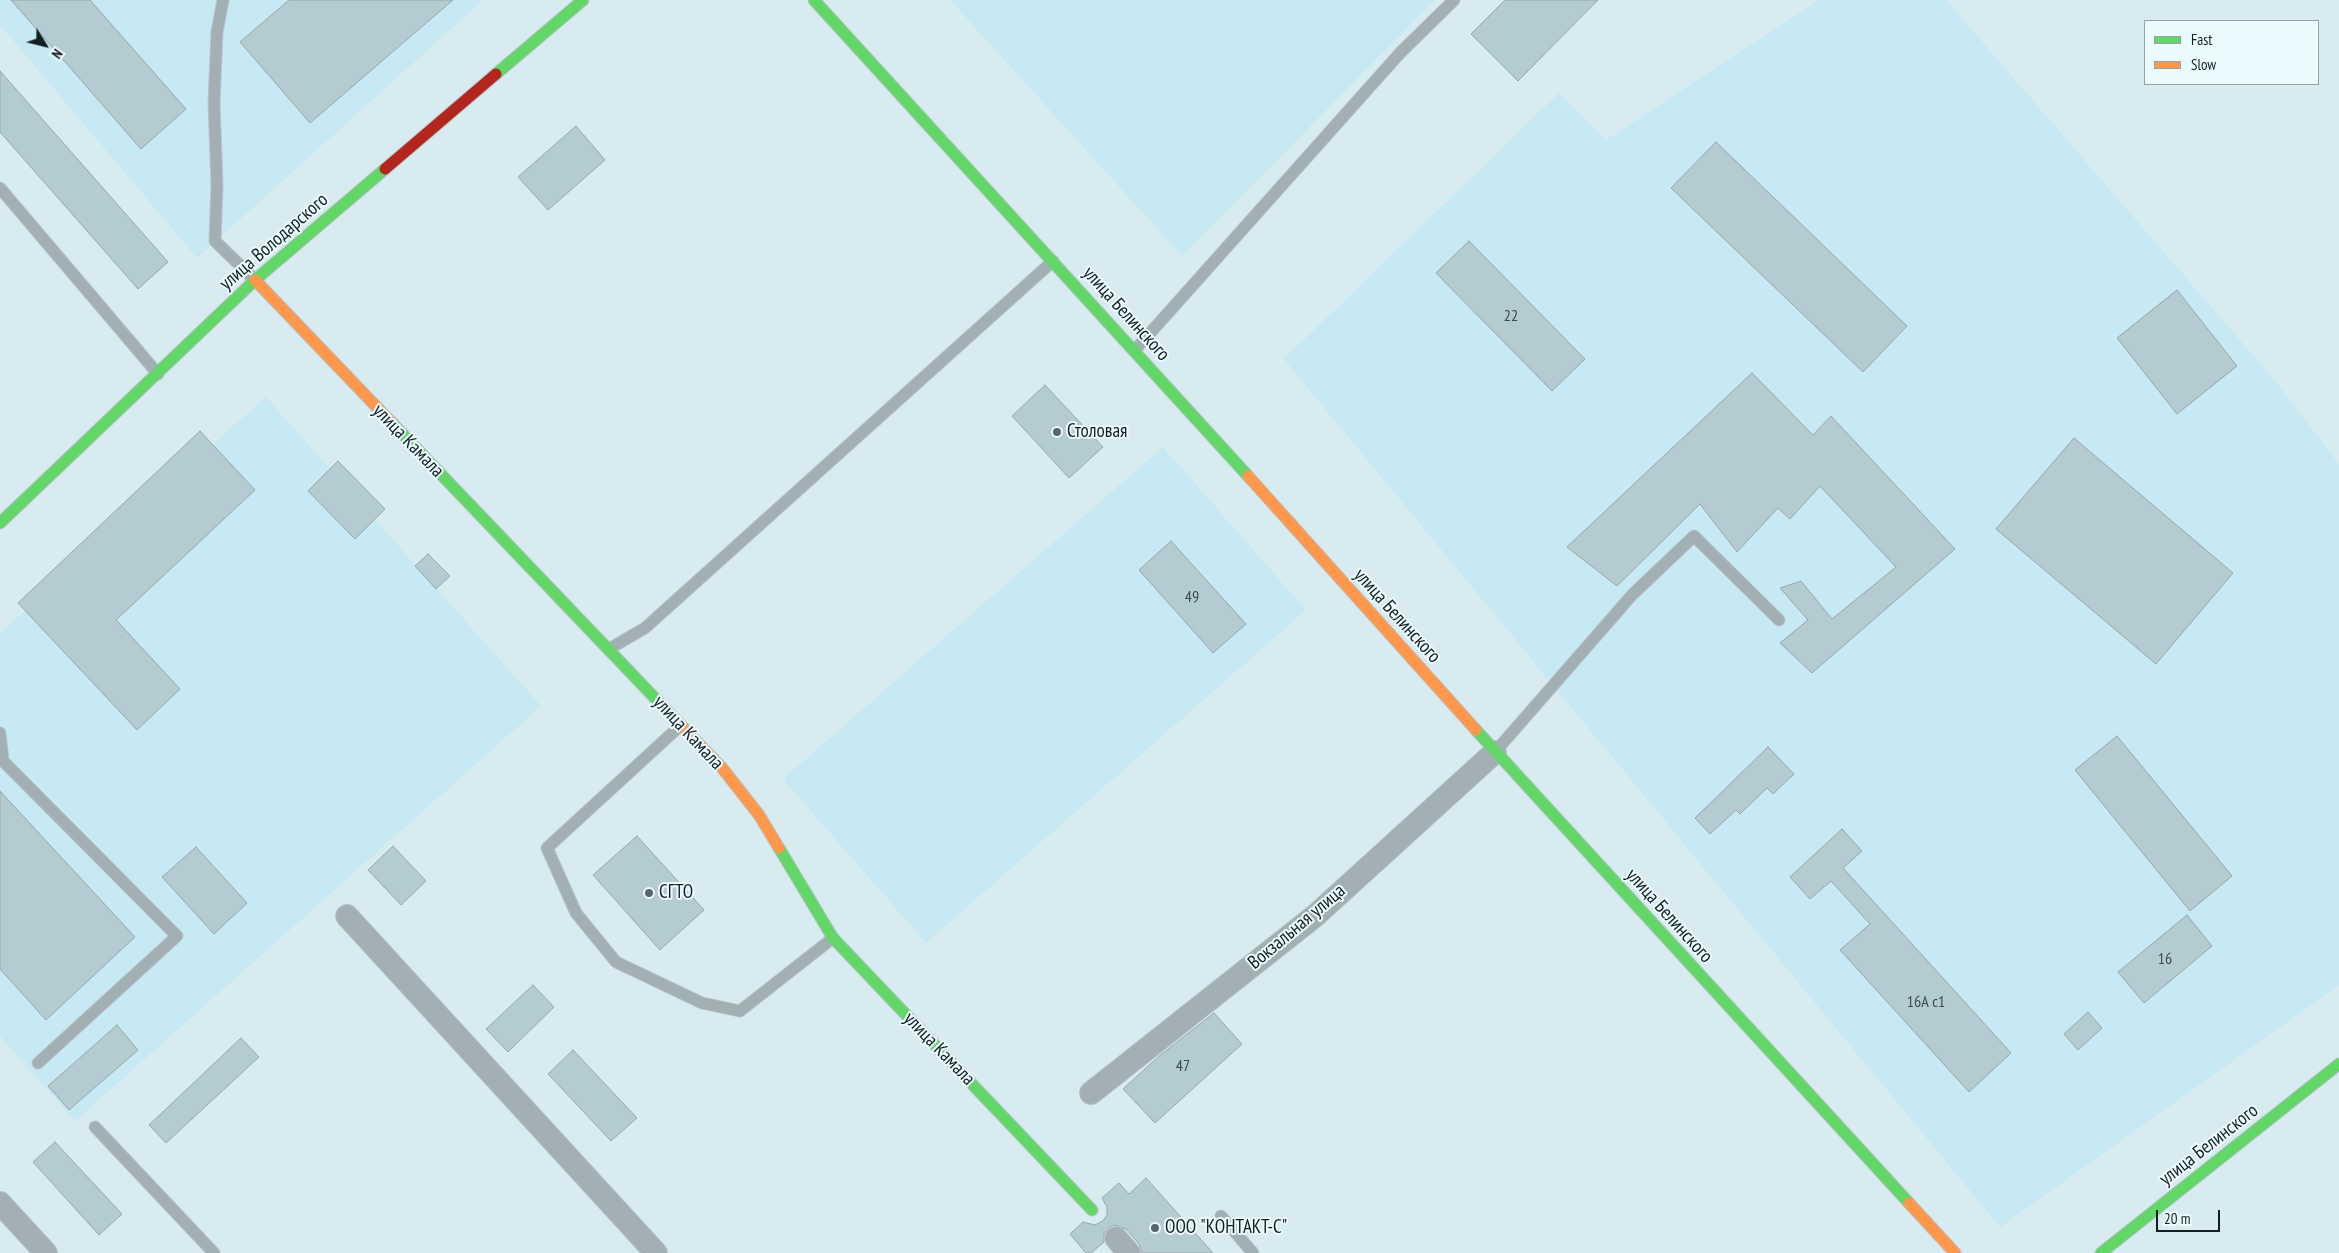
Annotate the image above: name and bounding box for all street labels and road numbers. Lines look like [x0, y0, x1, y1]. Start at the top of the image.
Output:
street label: улица Володарского [215, 189, 333, 295]
street label: улица Белинского [1078, 262, 1174, 366]
street label: улица Камала [368, 400, 448, 482]
street label: улица Белинского [1349, 564, 1445, 668]
street label: улица Камала [648, 691, 728, 775]
street label: улица Белинского [1621, 864, 1717, 968]
street label: Вокзальная улица [1244, 880, 1350, 974]
street label: улица Камала [899, 1008, 979, 1090]
street label: улица Белинского [2155, 1099, 2263, 1191]

